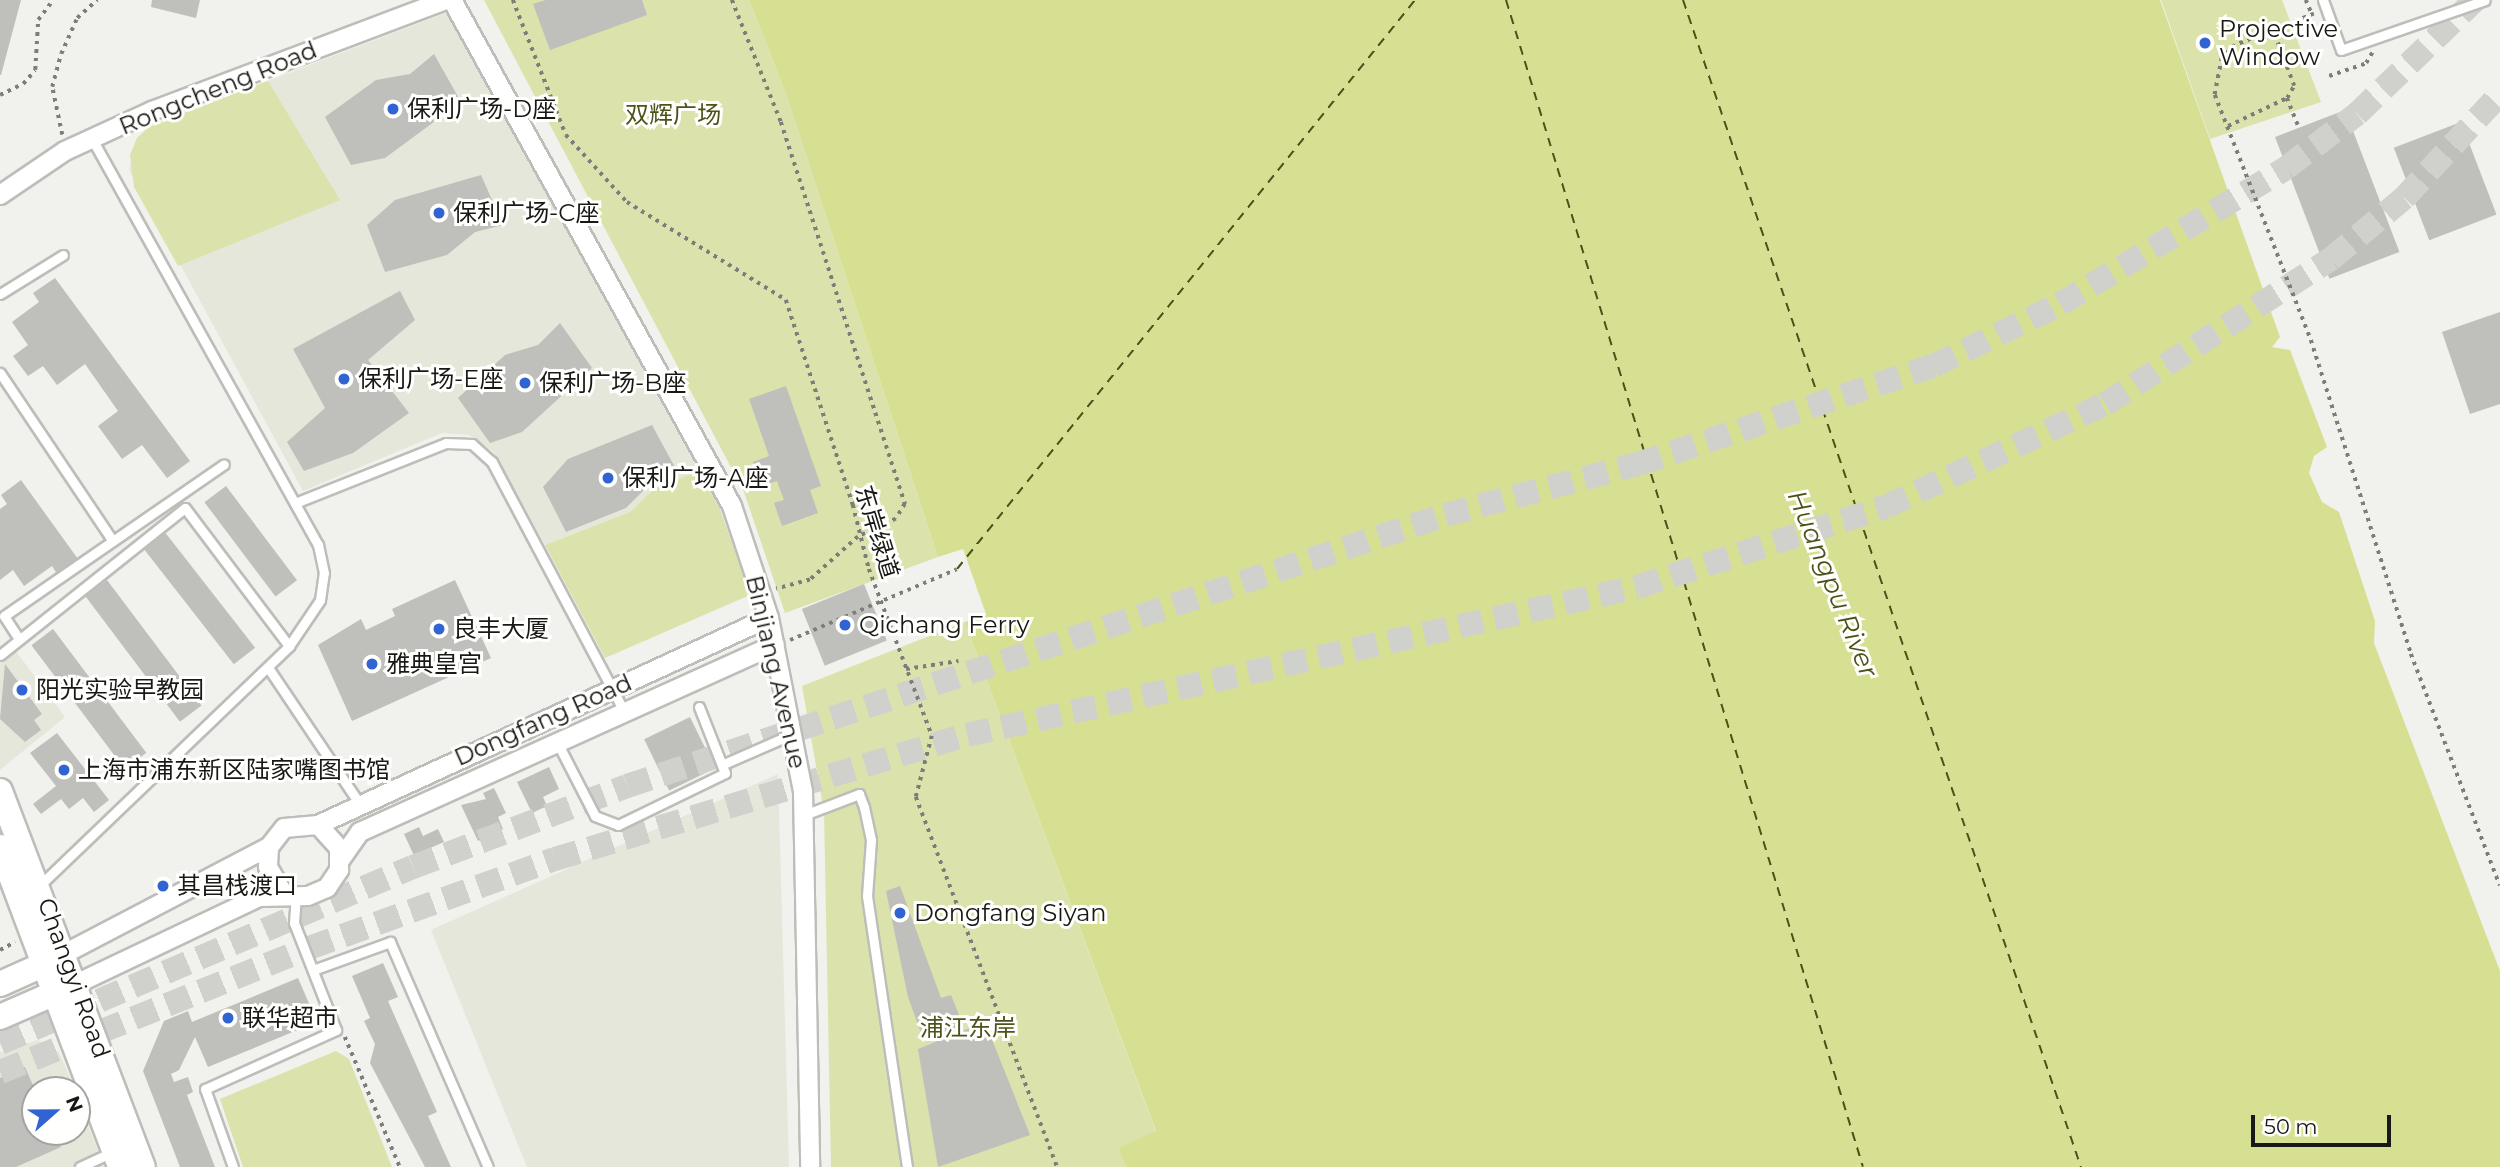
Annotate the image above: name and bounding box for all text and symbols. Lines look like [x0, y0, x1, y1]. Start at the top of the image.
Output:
place label: Projective Window [2219, 15, 2338, 71]
street label: Rongcheng Road [115, 35, 321, 141]
marker: Projective Window [2197, 35, 2213, 51]
place label: 保利广场-D座 [407, 95, 556, 123]
marker: 保利广场-D座 [385, 101, 401, 117]
park label: 双辉广场 [625, 101, 721, 129]
place label: 保利广场-C座 [453, 199, 599, 227]
marker: 保利广场-C座 [431, 205, 447, 221]
place label: 保利广场-E座 [358, 365, 503, 393]
place label: 保利广场-B座 [539, 369, 686, 397]
marker: 保利广场-E座 [336, 371, 352, 387]
marker: 保利广场-B座 [517, 375, 533, 391]
place label: 保利广场-A座 [622, 464, 768, 492]
marker: 保利广场-A座 [600, 470, 616, 486]
street label: 东岸绿道 [849, 482, 905, 582]
water label: Huangpu River [1780, 486, 1884, 682]
street label: Binjiang Avenue [740, 573, 812, 771]
place label: Qichang Ferry [859, 611, 1029, 639]
place label: 良丰大厦 [453, 615, 549, 643]
marker: Qichang Ferry [837, 617, 853, 633]
marker: 良丰大厦 [431, 621, 447, 637]
place label: 雅典皇宫 [386, 650, 482, 678]
marker: 雅典皇宫 [364, 656, 380, 672]
street label: Dongfang Road [450, 668, 636, 772]
place label: 阳光实验早教园 [36, 676, 204, 704]
marker: 阳光实验早教园 [14, 682, 30, 698]
place label: 上海市浦东新区陆家嘴图书馆 [78, 756, 390, 784]
marker: 上海市浦东新区陆家嘴图书馆 [56, 762, 72, 778]
place label: 其昌栈渡口 [177, 872, 297, 900]
marker: 其昌栈渡口 [155, 878, 171, 894]
street label: Changyi Road [32, 894, 116, 1062]
place label: Dongfang Siyan [914, 899, 1107, 927]
marker: Dongfang Siyan [892, 905, 908, 921]
place label: 联华超市 [242, 1004, 338, 1032]
marker: 联华超市 [220, 1010, 236, 1026]
park label: 浦江东岸 [920, 1014, 1016, 1042]
north arrow [21, 1076, 91, 1146]
text: N [61, 1093, 88, 1115]
scale bar [2255, 1100, 2395, 1144]
text: 50 m [2264, 1114, 2318, 1139]

